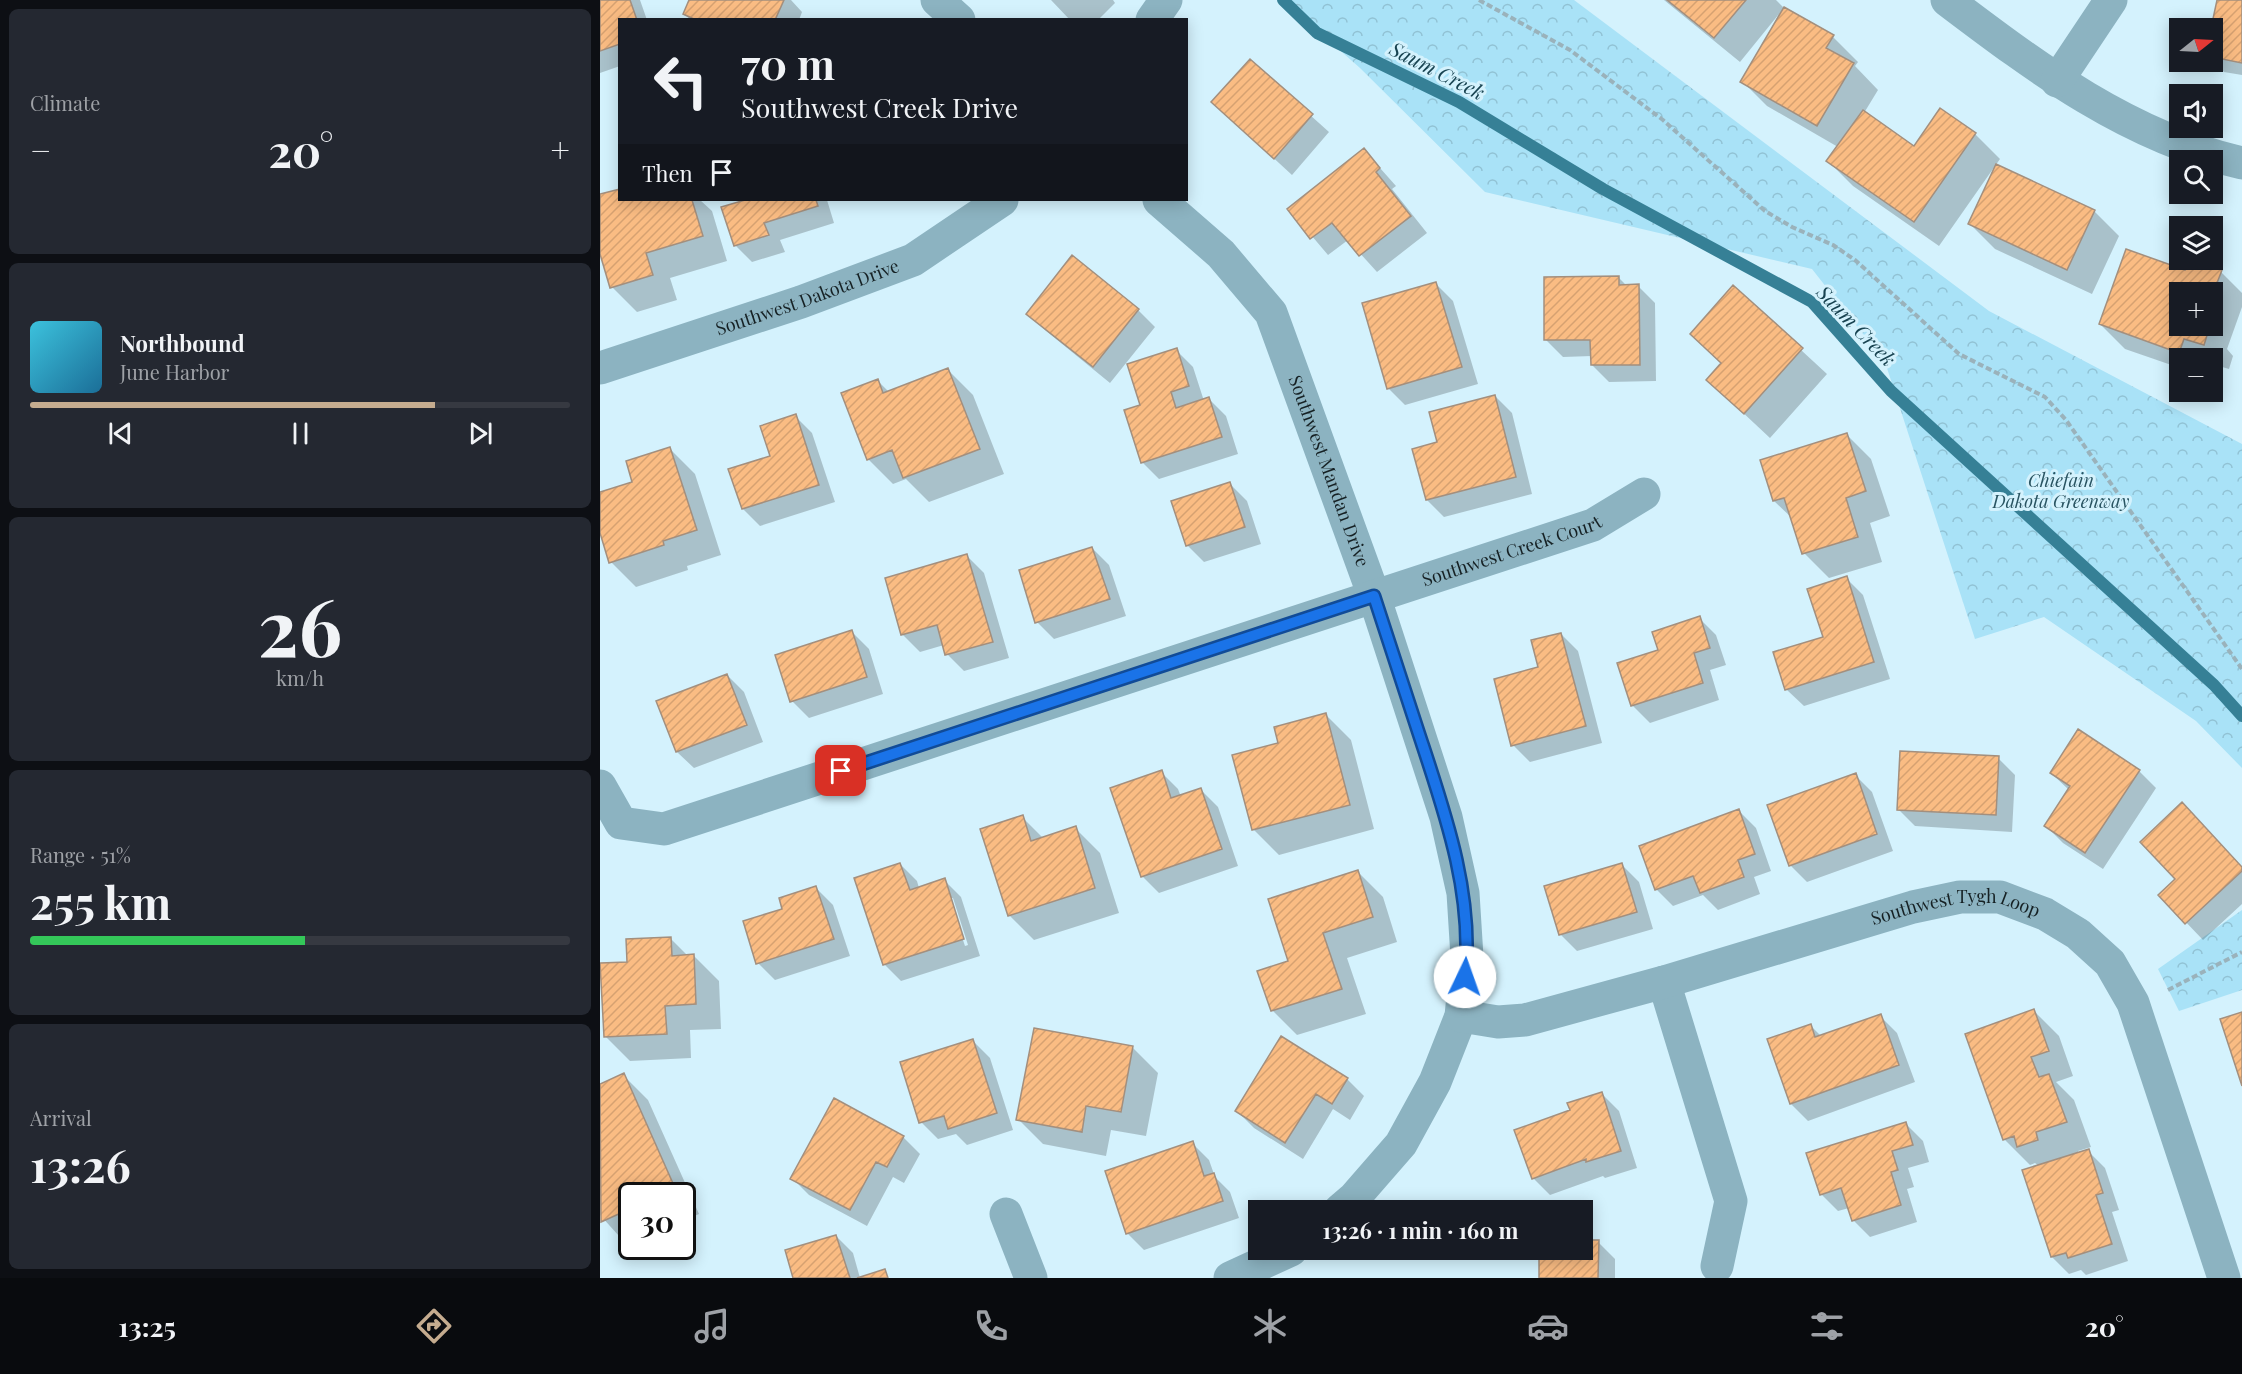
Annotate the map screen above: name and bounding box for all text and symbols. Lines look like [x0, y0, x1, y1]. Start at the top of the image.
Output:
north arrow [2169, 18, 2223, 72]
map controls [2169, 18, 2223, 402]
water label: Saum Creek [1385, 34, 1490, 105]
text: 70 m [741, 35, 835, 91]
icon: left [642, 42, 720, 120]
button: sound [2169, 84, 2223, 138]
text: Climate [30, 89, 100, 116]
text: Southwest Creek Drive [741, 89, 1018, 125]
text: 20° [269, 119, 333, 179]
text: − [30, 127, 51, 171]
text: + [551, 127, 570, 171]
button: search [2169, 150, 2223, 204]
icon: arrive [705, 156, 738, 189]
text: Then [642, 158, 693, 188]
button: layers [2169, 216, 2223, 270]
street label: Southwest Dakota Drive [712, 253, 902, 340]
water label: Saum Creek [1811, 278, 1903, 371]
button: + [2169, 282, 2223, 336]
text: Northbound [120, 328, 245, 358]
button: − [2169, 348, 2223, 402]
text: June Harbor [120, 358, 230, 385]
street label: Southwest Mandan Drive [1284, 372, 1375, 570]
icon: previous [104, 417, 137, 450]
icon: pause [284, 417, 317, 450]
icon: next [464, 417, 497, 450]
park label: Chiefain Dakota Greenway [1992, 468, 2130, 513]
street label: Southwest Creek Court [1418, 509, 1607, 591]
text: 26 [258, 573, 342, 677]
text: km/h [276, 664, 324, 691]
pin [815, 745, 866, 796]
icon: arrive [824, 754, 857, 787]
text: Range · 51% [30, 841, 131, 868]
text: 255 km [30, 871, 171, 931]
street label: Southwest Tygh Loop [1868, 884, 2044, 930]
position arrow [1433, 945, 1497, 1009]
text: Arrival [30, 1104, 92, 1131]
text: 13:26 [30, 1134, 131, 1194]
speed limit sign: 30 [618, 1182, 696, 1260]
text: 13:26 · 1 min · 160 m [1323, 1215, 1518, 1245]
icon: directions [413, 1305, 455, 1347]
icon: music [691, 1305, 733, 1347]
icon: phone [970, 1305, 1012, 1347]
icon: climate [1249, 1305, 1291, 1347]
icon: car [1527, 1305, 1569, 1347]
icon: filters [1806, 1305, 1848, 1347]
text: 13:25 [118, 1308, 176, 1344]
text: 20° [2085, 1308, 2124, 1344]

